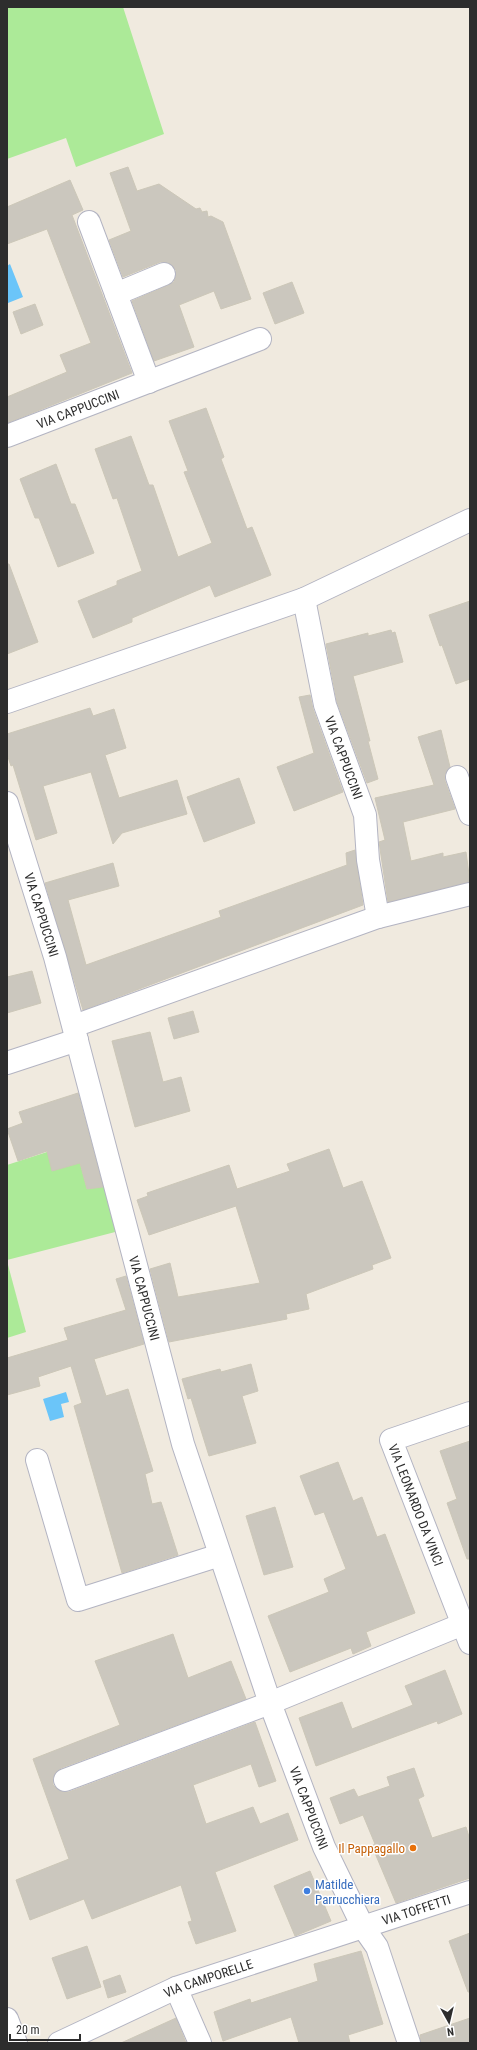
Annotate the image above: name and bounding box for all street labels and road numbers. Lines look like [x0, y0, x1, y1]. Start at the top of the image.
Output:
street label: VIA CAPPUCCINI [35, 386, 121, 431]
street label: VIA CAPPUCCINI [322, 714, 366, 801]
street label: VIA CAPPUCCINI [22, 871, 62, 959]
street label: VIA CAPPUCCINI [126, 1254, 163, 1342]
street label: VIA LEONARDO DA VINCI [386, 1442, 447, 1568]
street label: VIA CAPPUCCINI [287, 1764, 331, 1852]
street label: VIA TOFFETTI [380, 1891, 452, 1928]
street label: VIA CAMPORELLE [161, 1956, 255, 2000]

